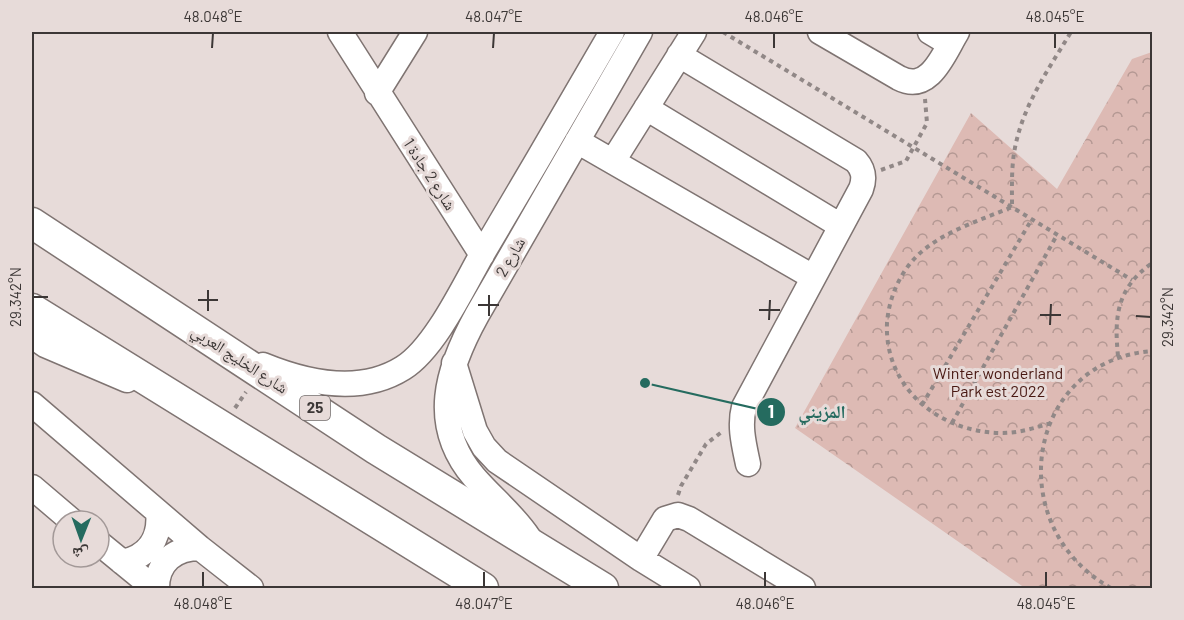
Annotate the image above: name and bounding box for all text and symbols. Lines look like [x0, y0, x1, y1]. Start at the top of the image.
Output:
text: 48.048°E [183, 7, 243, 25]
text: 48.047°E [465, 7, 523, 25]
text: 48.046°E [745, 7, 804, 25]
text: 48.045°E [1026, 7, 1084, 25]
street label: شارع 2 جادة 1 [399, 134, 461, 214]
street label: شارع 2 [491, 234, 530, 281]
text: 29.342°N [6, 267, 24, 327]
text: 29.342°N [1158, 287, 1176, 347]
street label: شارع الخليج العربي [186, 320, 292, 400]
park label: Winter wonderland Park est 2022 [933, 363, 1063, 400]
callout: المزيني [756, 394, 858, 430]
road number: 25 [300, 396, 330, 420]
text: 1 [768, 400, 774, 422]
text: المزيني [798, 400, 846, 426]
north arrow [51, 509, 111, 569]
text: ش [72, 544, 89, 564]
text: 48.048°E [173, 594, 233, 612]
text: 48.047°E [455, 594, 513, 612]
text: 48.046°E [736, 594, 795, 612]
text: 48.045°E [1017, 594, 1075, 612]

